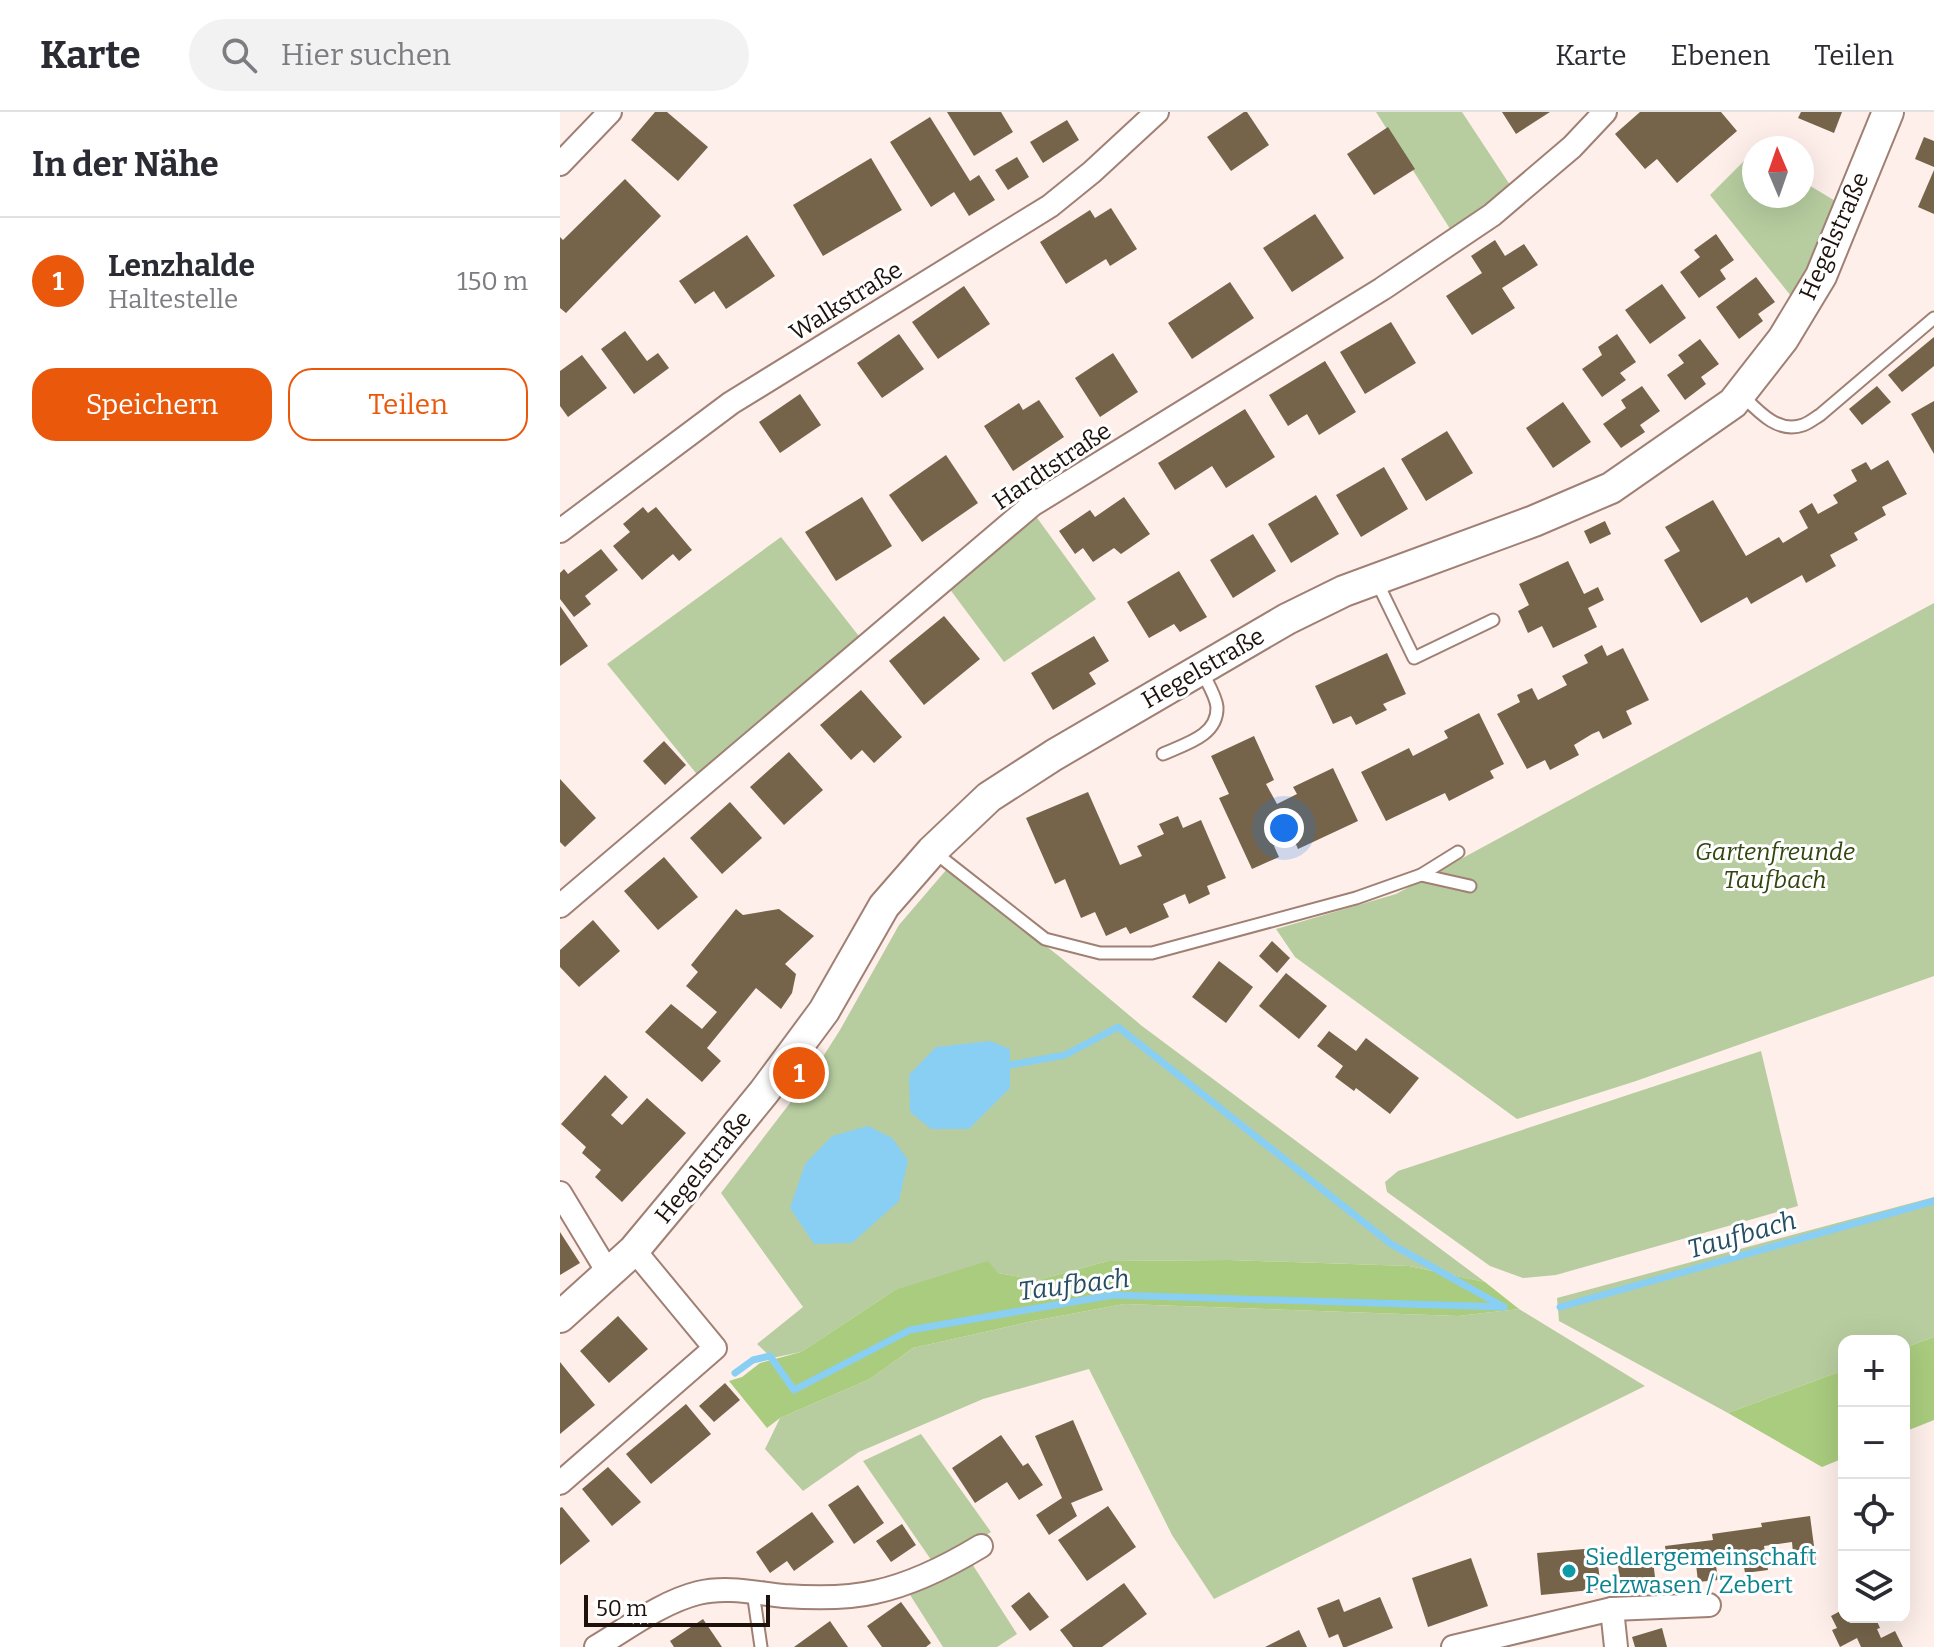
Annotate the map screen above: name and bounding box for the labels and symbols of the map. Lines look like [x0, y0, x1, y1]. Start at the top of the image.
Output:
north arrow [1742, 136, 1814, 208]
street label: Hegelstraße [1793, 168, 1875, 304]
street label: Walkstraße [785, 255, 907, 347]
street label: Hardtstraße [988, 416, 1116, 516]
street label: Hegelstraße [1137, 622, 1269, 714]
your location [1264, 808, 1304, 848]
park label: Gartenfreunde Taufbach [1695, 838, 1855, 894]
pin: 1 [773, 1043, 825, 1103]
street label: Hegelstraße [649, 1105, 757, 1229]
water label: Taufbach [1684, 1205, 1800, 1265]
water label: Taufbach [1017, 1263, 1131, 1307]
place label: Siedlergemeinschaft Pelzwasen / Zebert [1585, 1543, 1817, 1599]
marker: Siedlergemeinschaft Pelzwasen / Zebert [1560, 1562, 1578, 1580]
scale bar [584, 1591, 770, 1627]

